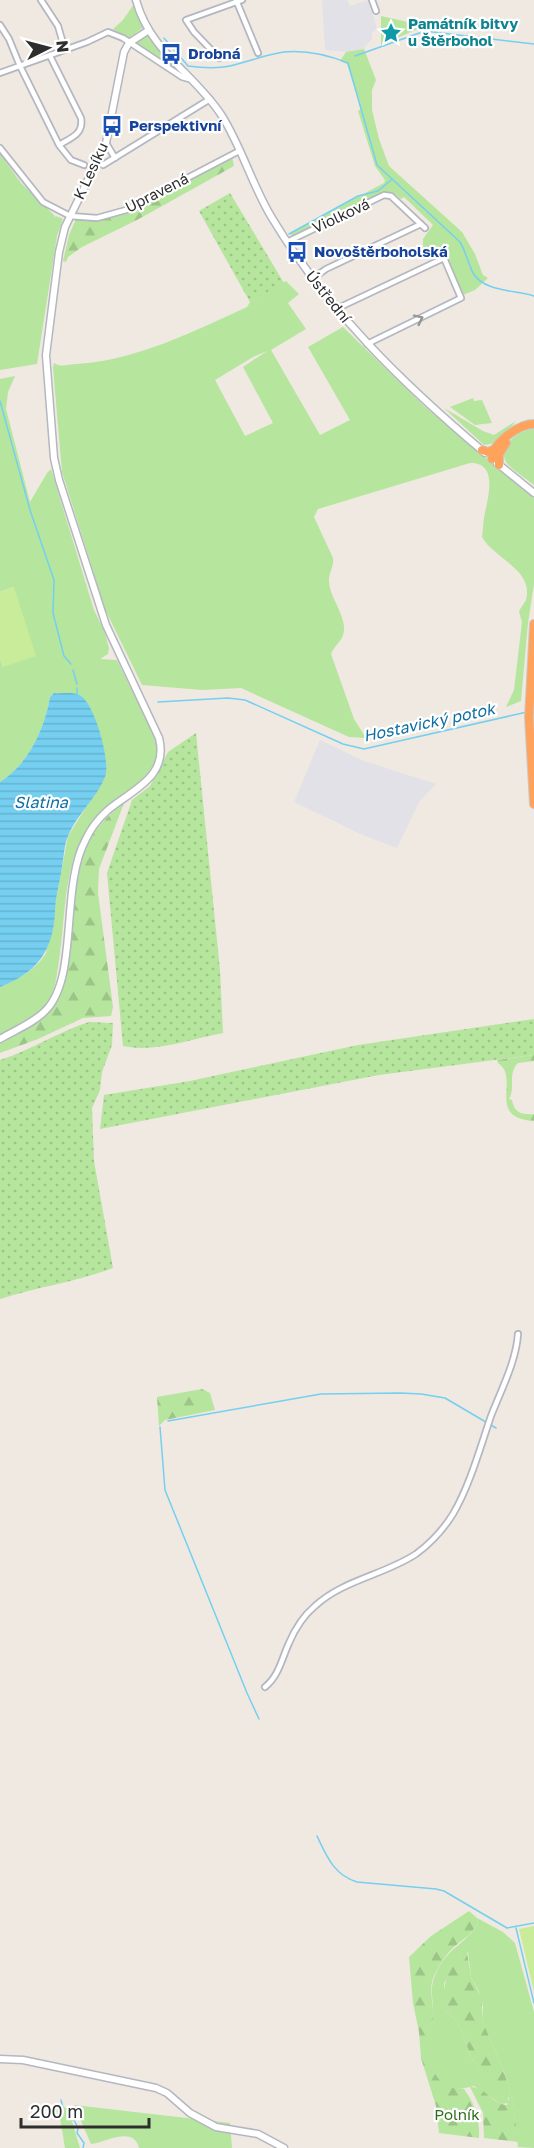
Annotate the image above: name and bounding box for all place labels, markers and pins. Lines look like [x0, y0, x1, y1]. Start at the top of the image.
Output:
place label: Památník bitvy u Štěrbohol [408, 14, 518, 49]
place icon: Památník bitvy u Štěrbohol [379, 21, 403, 45]
bus stop icon: Drobná [159, 42, 183, 66]
place label: Drobná [188, 44, 241, 62]
bus stop icon: Perspektivní [100, 114, 124, 138]
place label: Perspektivní [129, 116, 223, 134]
bus stop icon: Novoštěrboholská [285, 240, 309, 264]
place label: Novoštěrboholská [314, 242, 448, 260]

